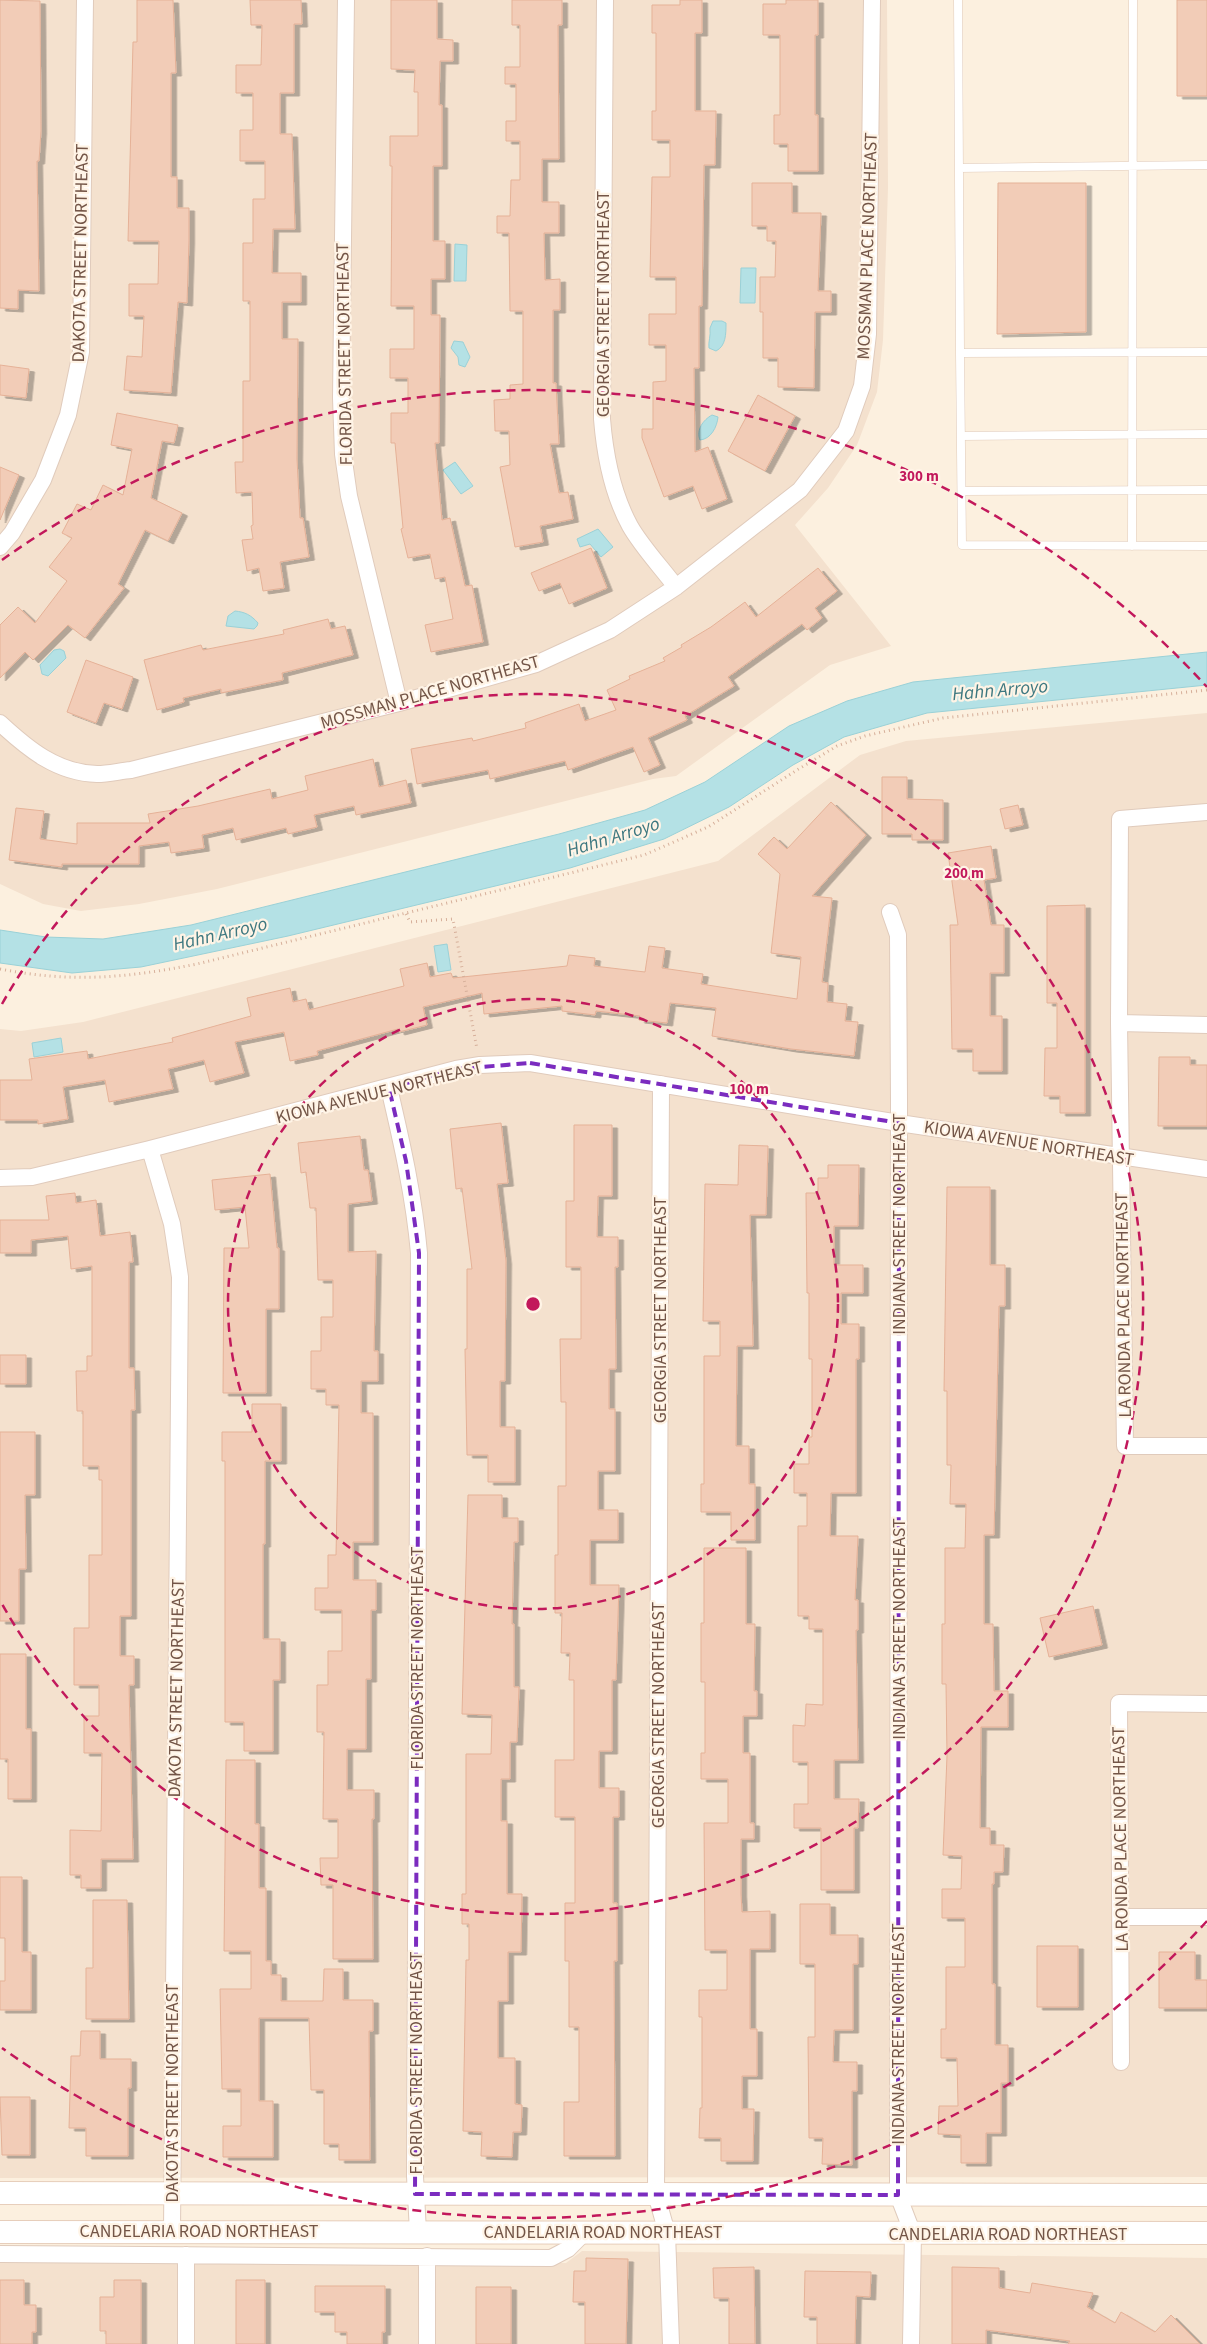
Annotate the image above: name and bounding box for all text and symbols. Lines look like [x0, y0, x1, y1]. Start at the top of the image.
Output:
street label: MOSSMAN PLACE NORTHEAST [851, 132, 884, 360]
street label: DAKOTA STREET NORTHEAST [66, 143, 95, 363]
street label: GEORGIA STREET NORTHEAST [591, 190, 616, 417]
street label: FLORIDA STREET NORTHEAST [330, 242, 359, 466]
text: 300 m [899, 466, 939, 487]
street label: MOSSMAN PLACE NORTHEAST [317, 649, 543, 736]
water label: Hahn Arroyo [951, 673, 1049, 708]
water label: Hahn Arroyo [564, 810, 664, 864]
text: 200 m [944, 863, 984, 884]
water label: Hahn Arroyo [171, 910, 270, 958]
street label: KIOWA AVENUE NORTHEAST [273, 1055, 485, 1130]
text: 100 m [729, 1079, 769, 1100]
street label: INDIANA STREET NORTHEAST [887, 1113, 912, 1335]
street label: KIOWA AVENUE NORTHEAST [922, 1115, 1136, 1172]
street label: LA RONDA PLACE NORTHEAST [1109, 1192, 1138, 1418]
street label: GEORGIA STREET NORTHEAST [648, 1196, 673, 1423]
centre of rings [524, 1295, 542, 1313]
street label: INDIANA STREET NORTHEAST [887, 1518, 912, 1740]
street label: FLORIDA STREET NORTHEAST [405, 1546, 430, 1769]
street label: DAKOTA STREET NORTHEAST [162, 1578, 191, 1798]
street label: GEORGIA STREET NORTHEAST [646, 1601, 671, 1828]
street label: LA RONDA PLACE NORTHEAST [1106, 1726, 1135, 1952]
street label: INDIANA STREET NORTHEAST [886, 1923, 911, 2145]
street label: FLORIDA STREET NORTHEAST [404, 1951, 429, 2174]
street label: DAKOTA STREET NORTHEAST [160, 1983, 185, 2203]
street label: CANDELARIA ROAD NORTHEAST [80, 2219, 319, 2244]
street label: CANDELARIA ROAD NORTHEAST [484, 2220, 723, 2245]
street label: CANDELARIA ROAD NORTHEAST [889, 2222, 1128, 2247]

